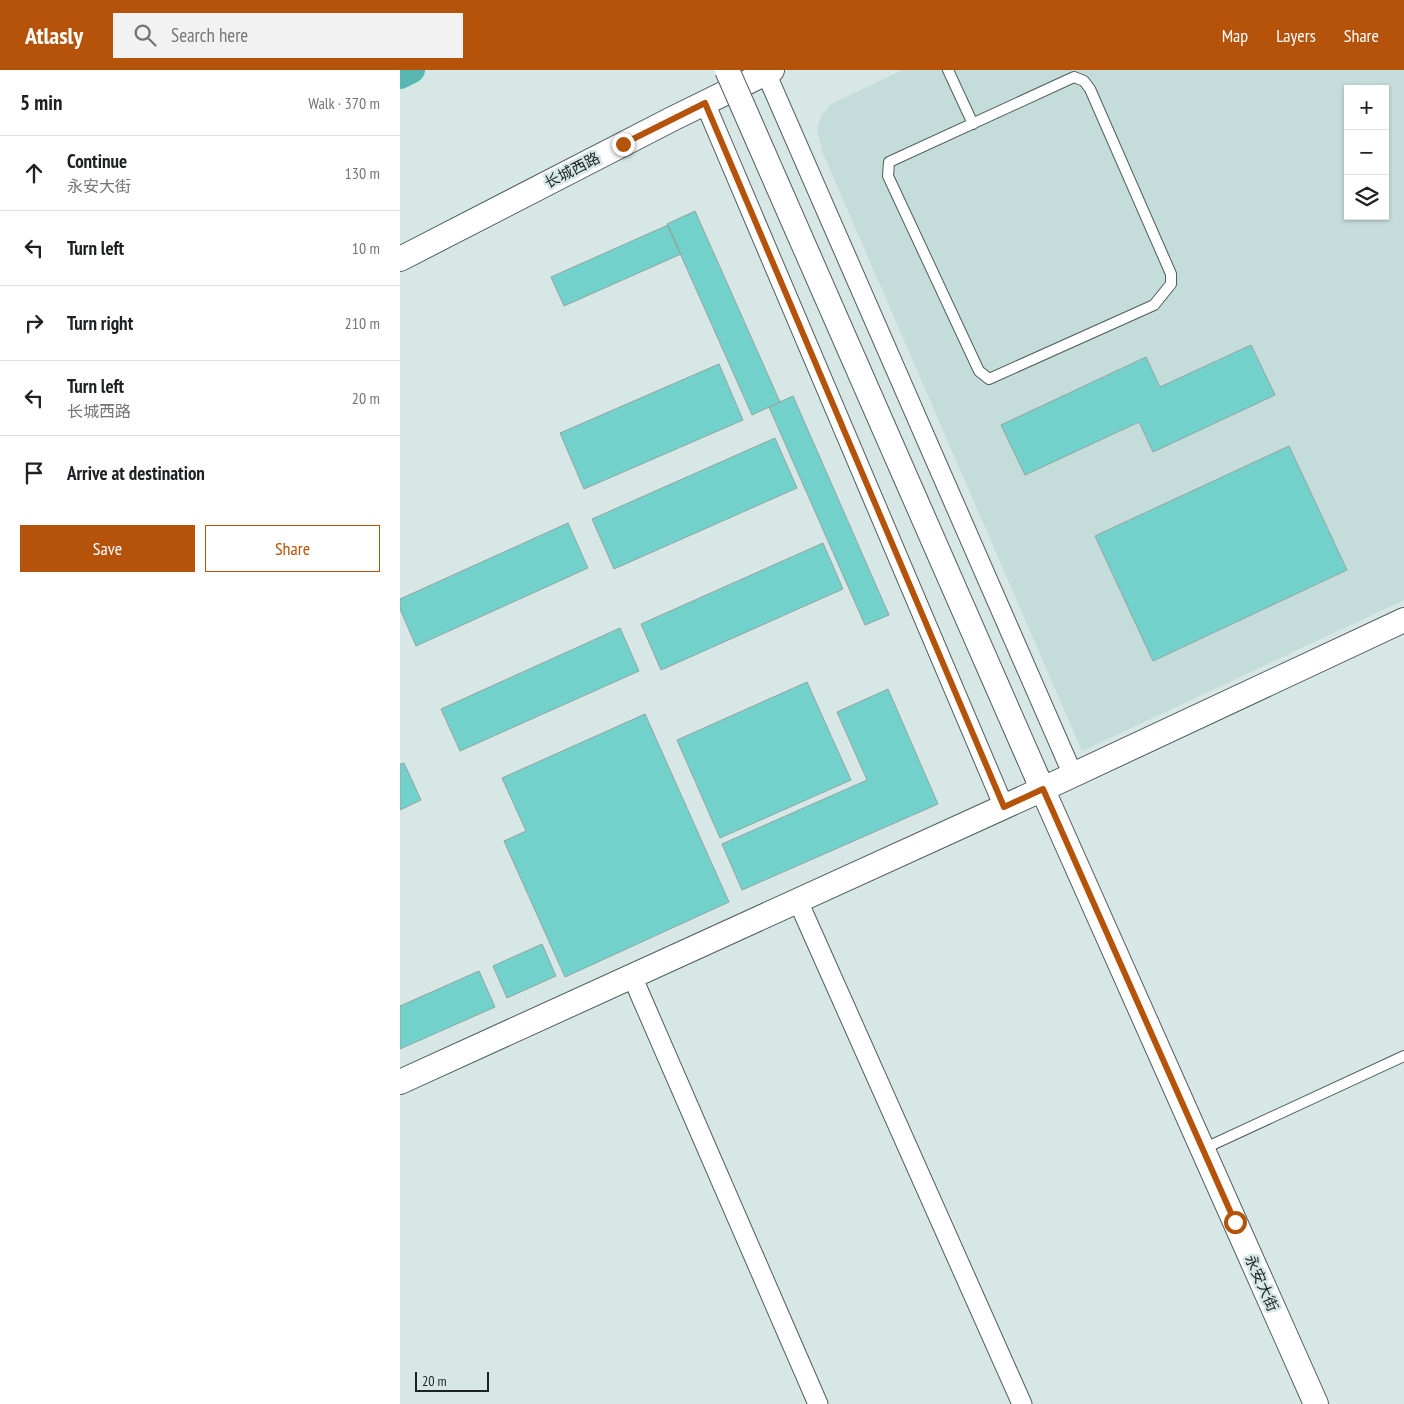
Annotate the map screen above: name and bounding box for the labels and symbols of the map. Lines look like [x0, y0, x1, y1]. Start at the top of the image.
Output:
route end [612, 133, 635, 156]
street label: 长城西路 [541, 148, 603, 192]
route start [1224, 1211, 1247, 1234]
street label: 永安大街 [1241, 1252, 1283, 1314]
scale bar [415, 1369, 489, 1392]

